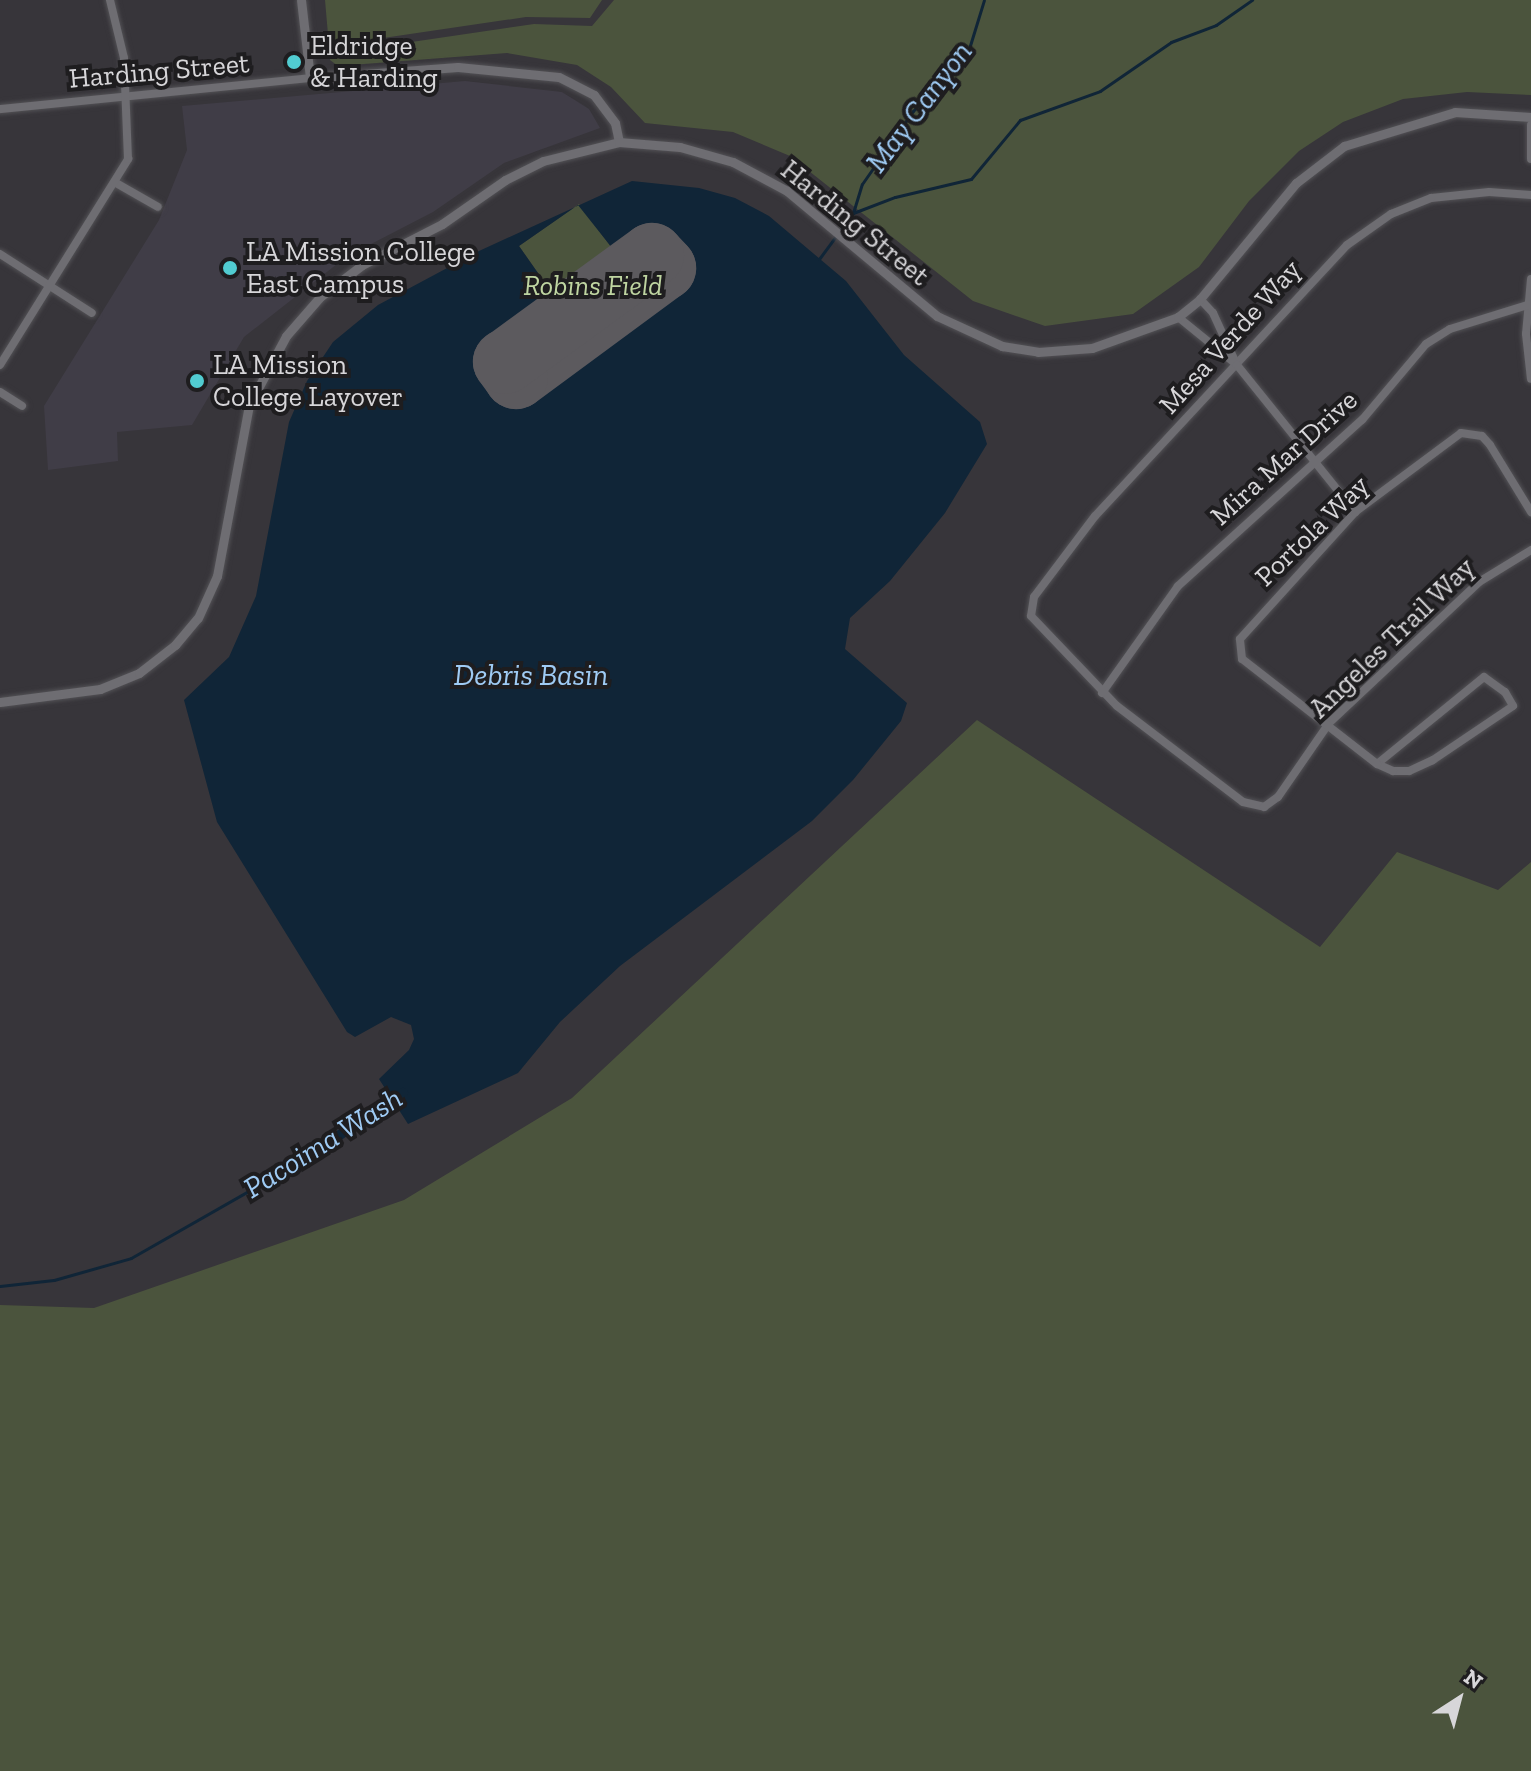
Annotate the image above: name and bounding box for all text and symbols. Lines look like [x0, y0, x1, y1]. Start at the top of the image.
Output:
place label: Eldridge & Harding [310, 29, 438, 95]
water label: May Canyon [858, 35, 980, 179]
street label: Harding Street [67, 46, 251, 96]
marker: Eldridge & Harding [285, 53, 303, 71]
street label: Harding Street [774, 153, 936, 293]
place label: LA Mission College East Campus [246, 235, 476, 301]
street label: Mesa Verde Way [1151, 252, 1309, 422]
marker: LA Mission College East Campus [221, 259, 239, 277]
park label: Robins Field [523, 269, 663, 303]
place label: LA Mission College Layover [213, 348, 403, 414]
marker: LA Mission College Layover [188, 372, 206, 390]
street label: Mira Mar Drive [1204, 383, 1364, 533]
street label: Portola Way [1248, 468, 1376, 594]
street label: Angeles Trail Way [1302, 550, 1482, 726]
water label: Debris Basin [454, 657, 608, 693]
water label: Pacoima Wash [237, 1080, 409, 1206]
north arrow [1419, 1659, 1499, 1739]
text: N [1459, 1663, 1488, 1695]

